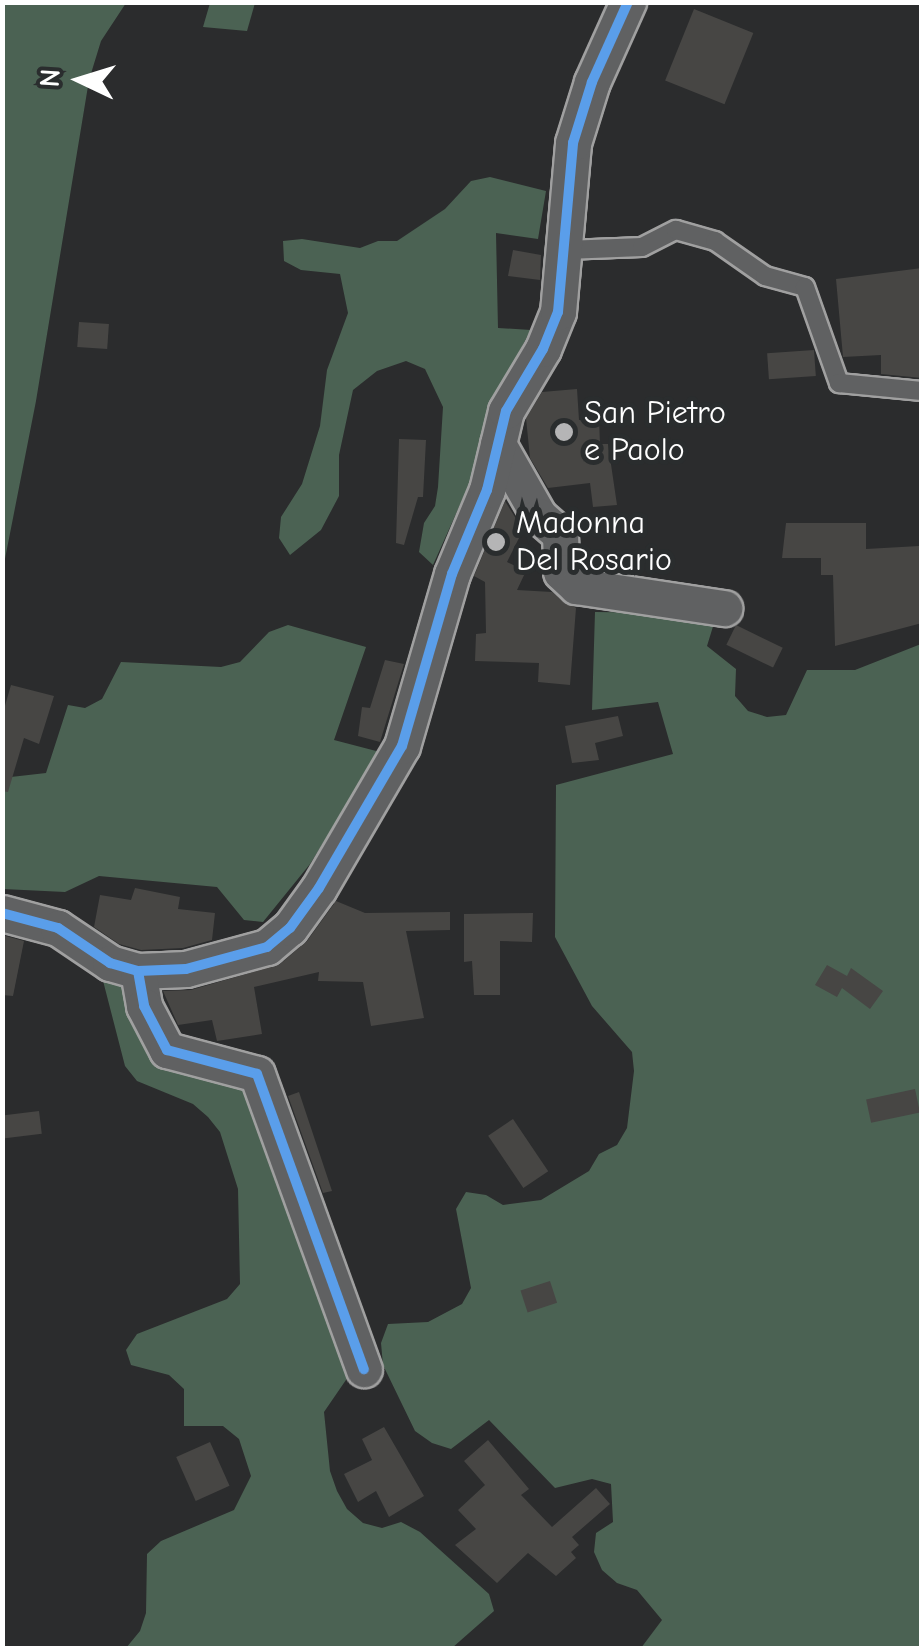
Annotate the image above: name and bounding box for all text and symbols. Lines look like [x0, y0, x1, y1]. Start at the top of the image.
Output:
north arrow [30, 30, 130, 130]
text: N [33, 68, 67, 88]
place label: San Pietro e Paolo [584, 395, 726, 470]
marker: San Pietro e Paolo [553, 421, 575, 443]
place label: Madonna Del Rosario [516, 505, 672, 580]
marker: Madonna Del Rosario [485, 531, 507, 553]

